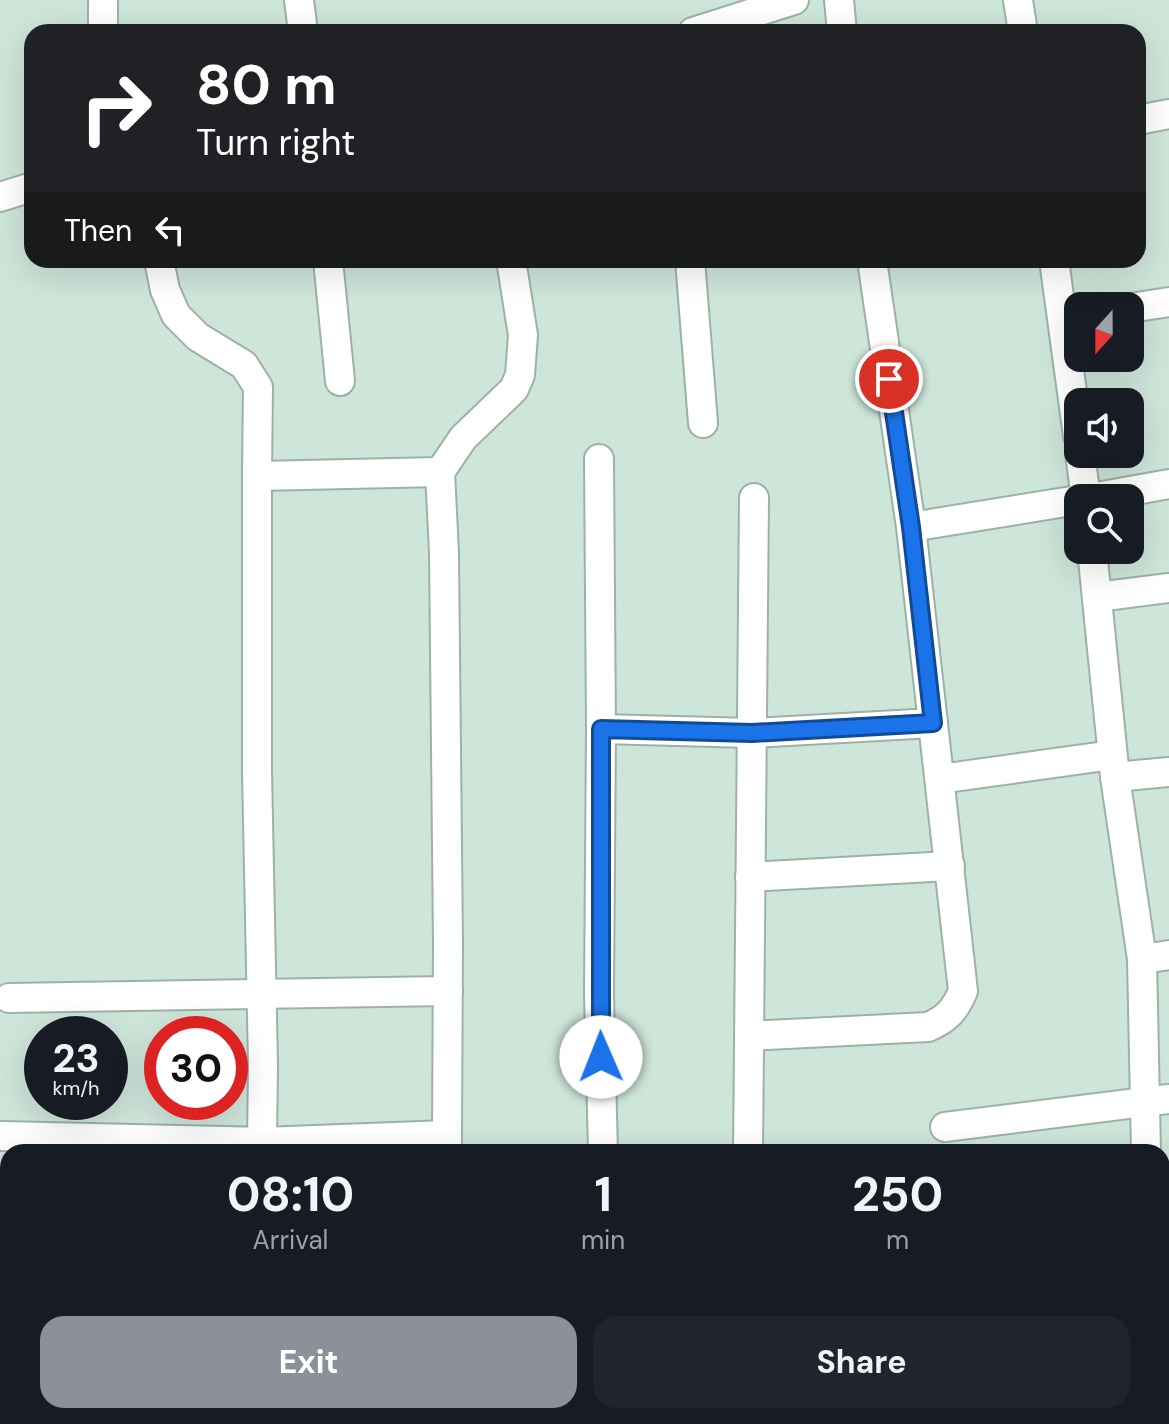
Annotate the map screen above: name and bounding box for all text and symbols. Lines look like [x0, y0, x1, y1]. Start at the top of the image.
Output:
text: 80 m [196, 48, 337, 121]
icon: right [64, 56, 168, 160]
text: Turn right [196, 119, 355, 166]
icon: left [148, 208, 192, 252]
text: Then [64, 211, 132, 250]
north arrow [1064, 292, 1144, 372]
map controls [1064, 292, 1144, 564]
pin [855, 345, 923, 413]
icon: arrive [867, 357, 911, 401]
button: sound [1064, 388, 1144, 468]
button: search [1064, 484, 1144, 564]
position arrow [559, 1015, 643, 1099]
speed limit sign: 30 [144, 1016, 248, 1120]
text: 23 [52, 1032, 100, 1084]
text: km/h [52, 1075, 100, 1101]
text: 08:10 [227, 1163, 354, 1226]
text: 1 [594, 1163, 612, 1226]
text: 250 [852, 1163, 943, 1226]
text: Arrival [253, 1223, 328, 1257]
text: min [581, 1223, 625, 1257]
text: m [886, 1223, 909, 1257]
button: Exit [40, 1316, 577, 1408]
button: Share [593, 1316, 1130, 1408]

